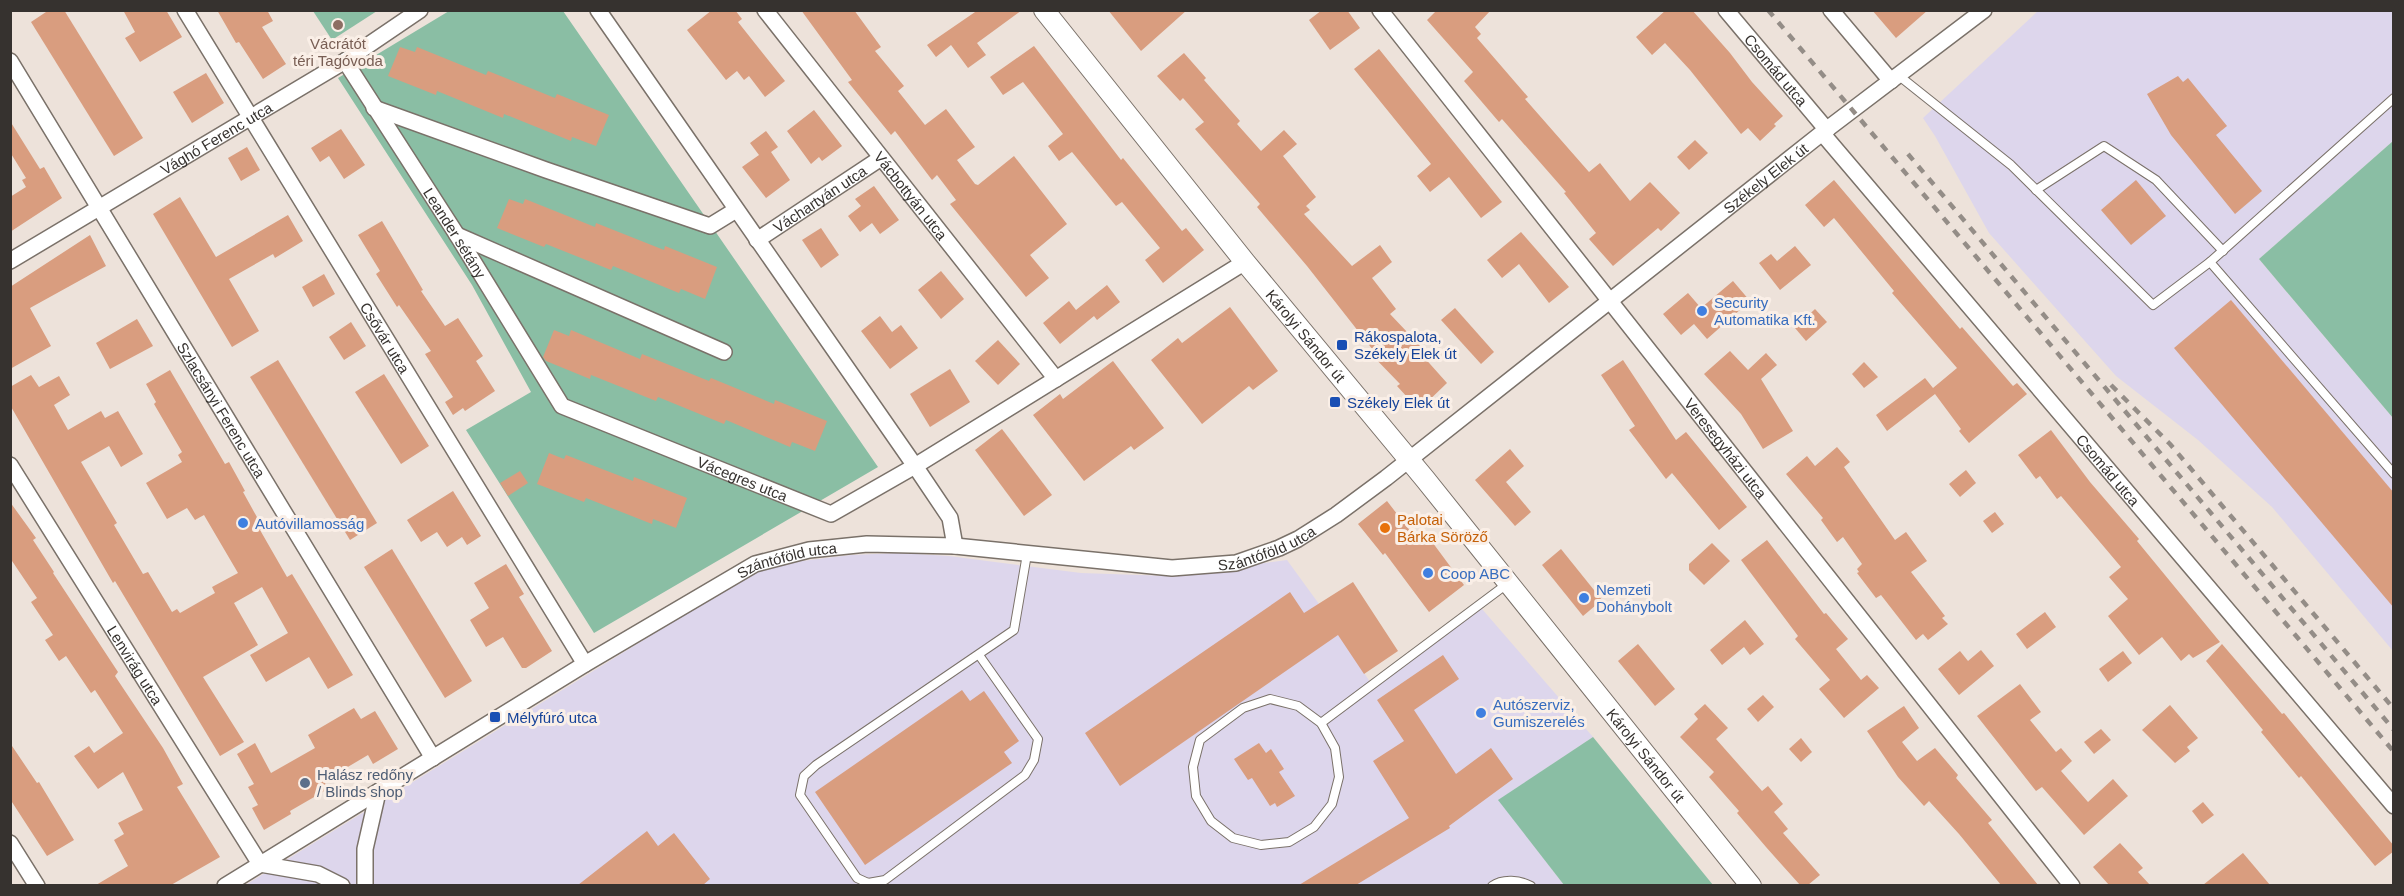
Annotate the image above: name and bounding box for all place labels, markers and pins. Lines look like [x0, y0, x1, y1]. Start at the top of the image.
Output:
marker: Vácrátót téri Tagóvoda [331, 18, 345, 32]
place label: Vácrátót téri Tagóvoda [293, 35, 384, 69]
place label: Security Automatika Kft. [1714, 294, 1816, 328]
marker: Security Automatika Kft. [1695, 304, 1709, 318]
place label: Rákospalota, Székely Elek út [1354, 328, 1457, 362]
marker: Rákospalota, Székely Elek út [1335, 338, 1349, 352]
place label: Székely Elek út [1347, 394, 1450, 411]
marker: Székely Elek út [1328, 395, 1342, 409]
place label: Palotai Bárka Söröző [1397, 511, 1488, 545]
place label: Autóvillamosság [255, 515, 364, 532]
marker: Autóvillamosság [236, 516, 250, 530]
marker: Palotai Bárka Söröző [1378, 521, 1392, 535]
place label: Coop ABC [1440, 565, 1510, 582]
marker: Coop ABC [1421, 566, 1435, 580]
place label: Nemzeti Dohánybolt [1596, 581, 1673, 615]
marker: Nemzeti Dohánybolt [1577, 591, 1591, 605]
place label: Autószerviz, Gumiszerelés [1493, 696, 1585, 730]
marker: Autószerviz, Gumiszerelés [1474, 706, 1488, 720]
place label: Mélyfúró utca [507, 709, 598, 726]
marker: Mélyfúró utca [488, 710, 502, 724]
place label: Halász redőny / Blinds shop [317, 766, 413, 800]
marker: Halász redőny / Blinds shop [298, 776, 312, 790]

